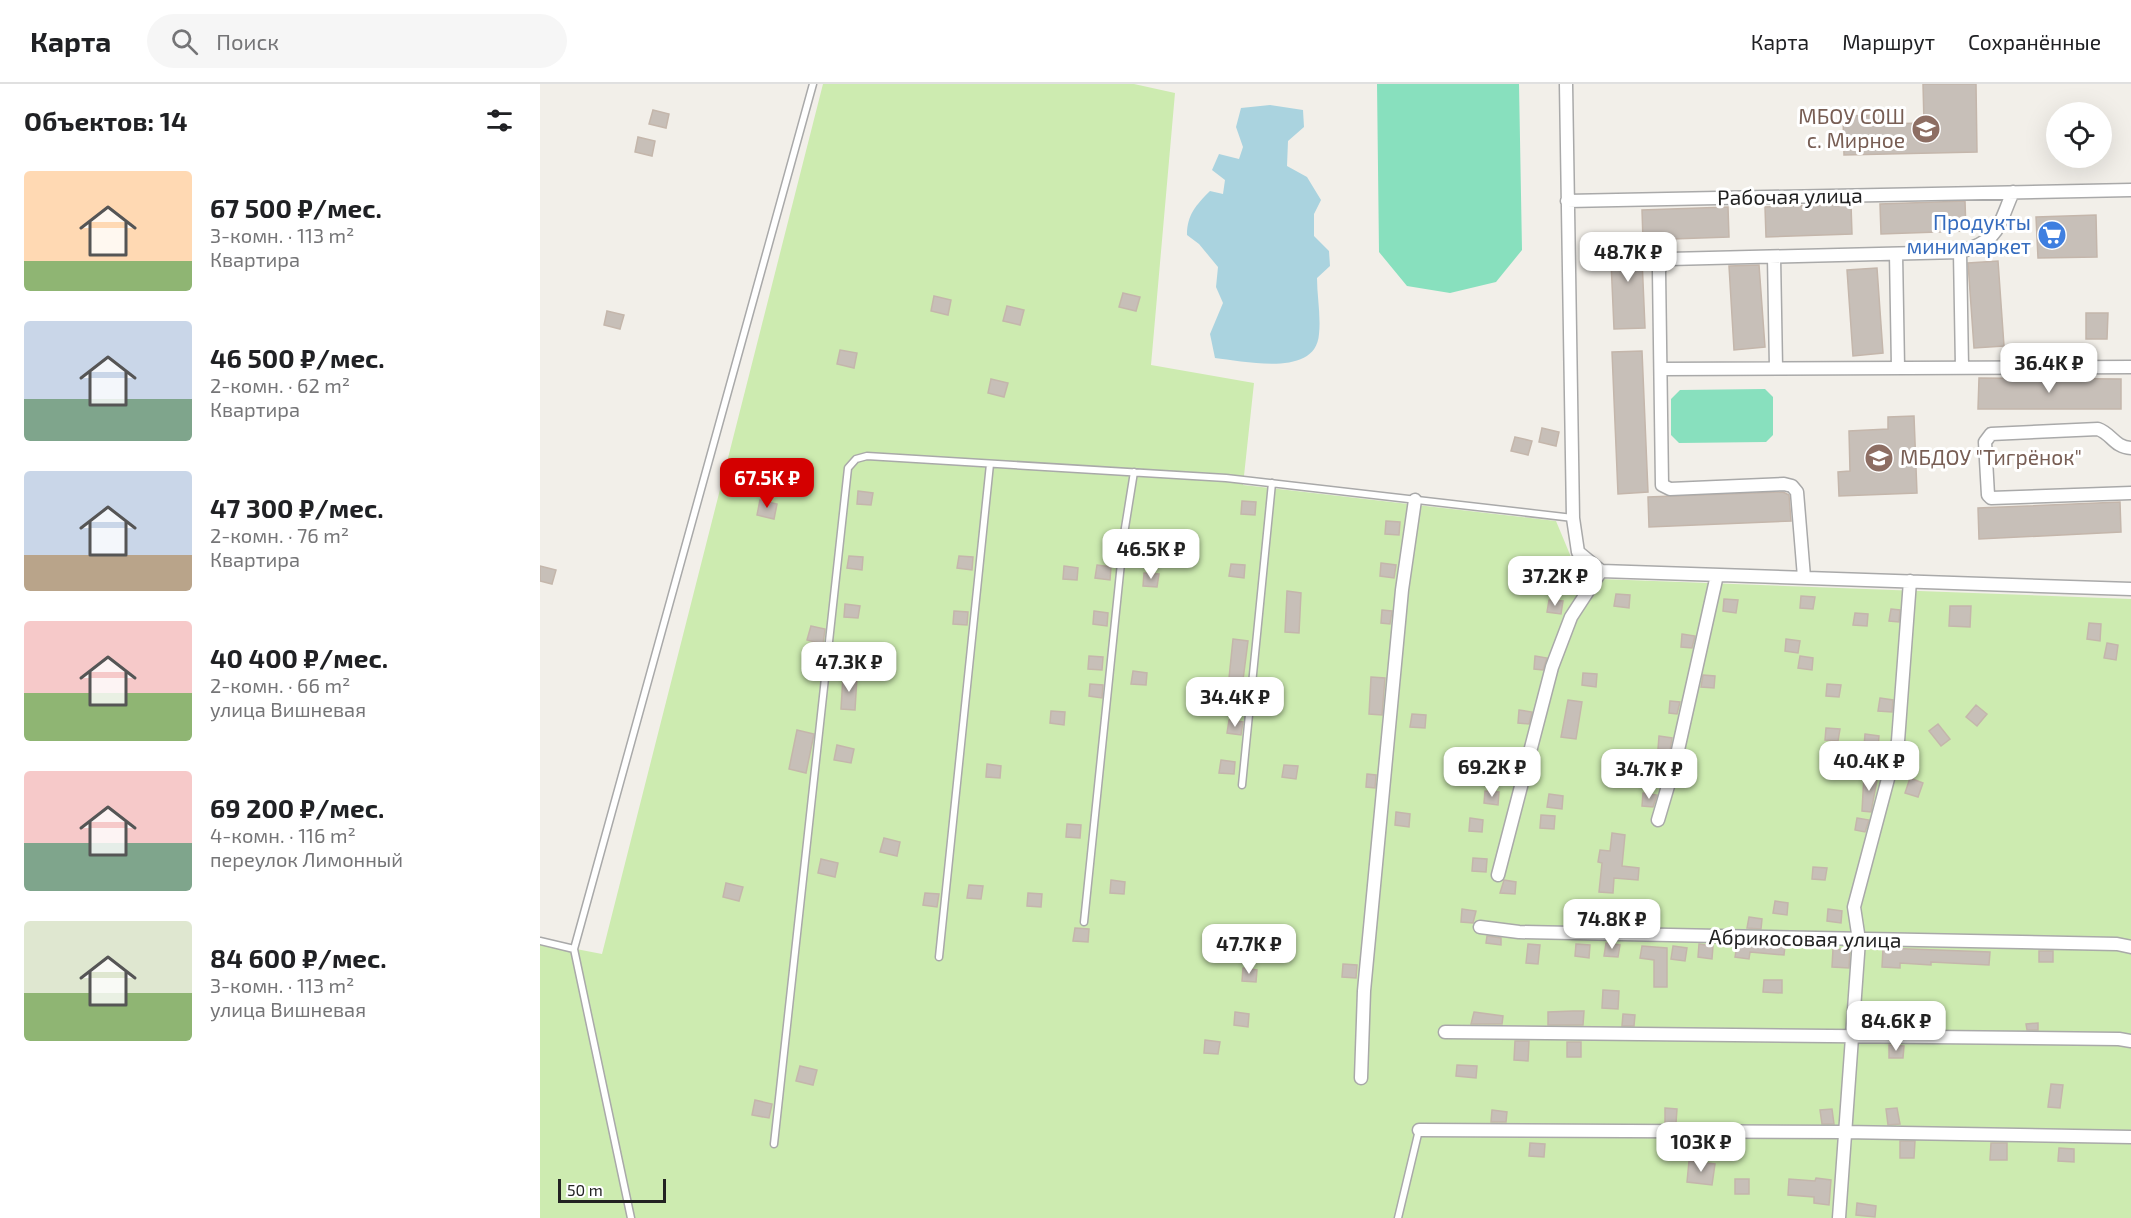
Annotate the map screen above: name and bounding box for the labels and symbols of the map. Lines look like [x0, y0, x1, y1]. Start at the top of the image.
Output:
place label: МБОУ СОШ с. Мирное [1798, 103, 1905, 152]
school or university icon: МБОУ СОШ с. Мирное [1910, 113, 1942, 145]
street label: Рабочая улица [1717, 182, 1863, 210]
place label: Продукты минимаркет [1906, 209, 2031, 258]
supermarket icon: Продукты минимаркет [2036, 219, 2068, 251]
pin: 48.7K ₽ [1573, 232, 1683, 283]
pin: 36.4K ₽ [1994, 343, 2104, 394]
school or university icon: МБДОУ "Тигрёнок" [1863, 442, 1895, 474]
place label: МБДОУ "Тигрёнок" [1900, 444, 2082, 469]
pin: 67.5K ₽ [712, 458, 822, 509]
pin: 46.5K ₽ [1096, 529, 1206, 580]
pin: 37.2K ₽ [1500, 556, 1610, 607]
pin: 47.3K ₽ [794, 642, 904, 693]
pin: 34.4K ₽ [1180, 677, 1290, 728]
pin: 40.4K ₽ [1814, 741, 1924, 792]
pin: 69.2K ₽ [1437, 747, 1547, 798]
pin: 34.7K ₽ [1594, 749, 1704, 800]
pin: 74.8K ₽ [1557, 899, 1667, 950]
street label: Абрикосовая улица [1708, 923, 1902, 953]
pin: 47.7K ₽ [1194, 924, 1304, 975]
pin: 84.6K ₽ [1841, 1001, 1951, 1052]
pin: 103K ₽ [1652, 1122, 1750, 1173]
scale bar [558, 1176, 666, 1204]

